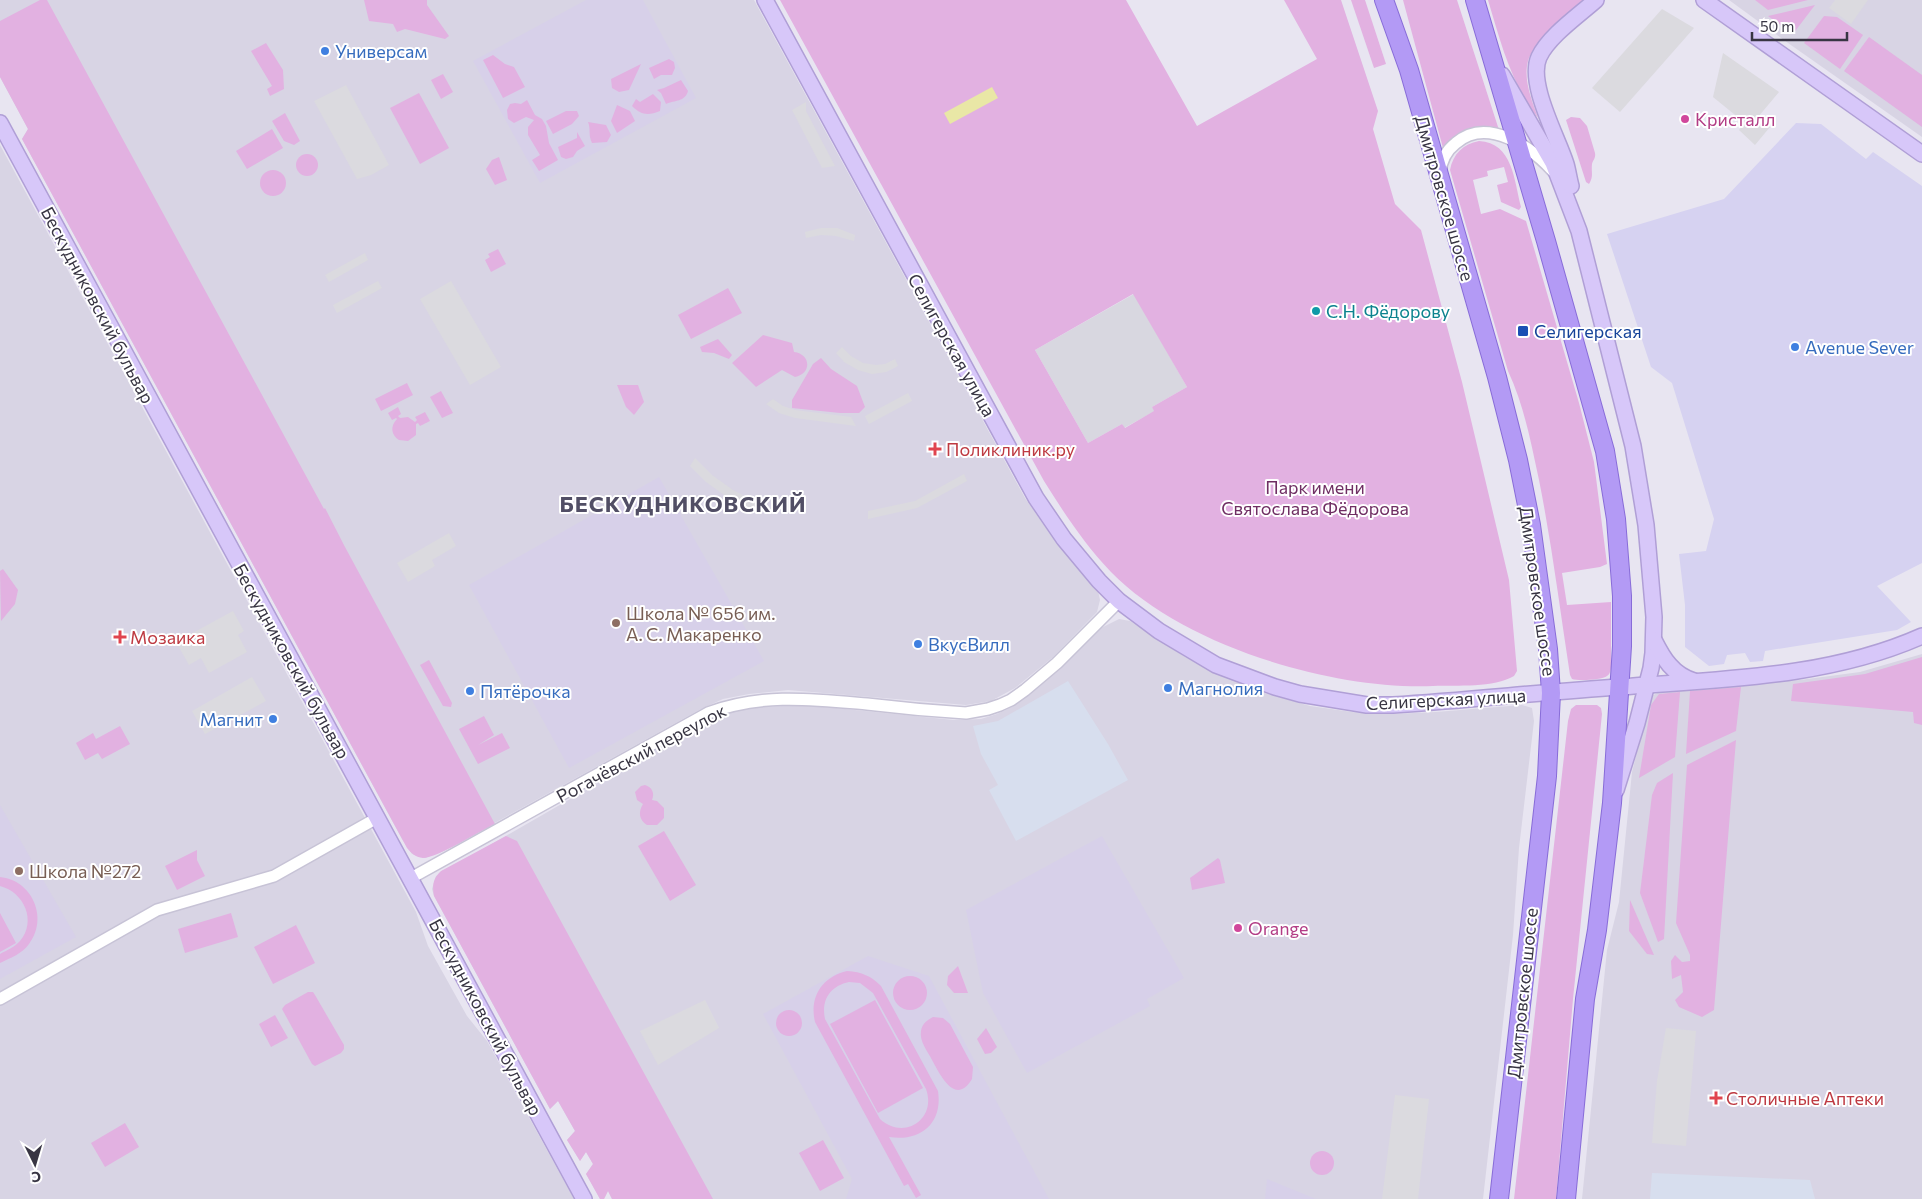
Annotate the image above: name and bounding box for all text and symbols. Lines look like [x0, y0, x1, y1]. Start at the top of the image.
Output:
scale bar [1752, 10, 1847, 42]
text: 50 m [1760, 17, 1794, 35]
place label: Универсам [335, 40, 427, 62]
marker: Универсам [319, 45, 331, 57]
place label: Кристалл [1695, 108, 1775, 130]
street label: Дмитровское шоссе [1411, 113, 1479, 283]
marker: Кристалл [1679, 113, 1691, 125]
street label: Бескудниковский бульвар [37, 203, 159, 407]
street label: Селигерская улица [904, 270, 1000, 420]
place label: С.Н. Фёдорову [1326, 300, 1450, 322]
marker: С.Н. Фёдорову [1310, 305, 1322, 317]
place label: Селигерская [1534, 320, 1642, 342]
marker: Селигерская [1516, 324, 1530, 338]
place label: Avenue Sever [1805, 336, 1914, 358]
marker: Avenue Sever [1789, 341, 1801, 353]
place label: Поликлиник.ру [946, 438, 1075, 460]
marker: Поликлиник.ру [928, 442, 942, 456]
park label: Парк имени Святослава Фёдорова [1221, 476, 1409, 519]
district label: БЕСКУДНИКОВСКИЙ [559, 490, 807, 517]
street label: Дмитровское шоссе [1515, 505, 1561, 677]
street label: Бескудниковский бульвар [229, 560, 355, 762]
place label: Школа № 656 им. А. С. Макаренко [626, 602, 775, 645]
marker: Школа № 656 им. А. С. Макаренко [610, 617, 622, 629]
place label: Мозаика [130, 626, 205, 648]
marker: Мозаика [114, 631, 126, 643]
place label: ВкусВилл [928, 633, 1010, 655]
marker: ВкусВилл [912, 638, 924, 650]
place label: Магнолия [1178, 677, 1263, 699]
place label: Пятёрочка [480, 680, 571, 702]
marker: Магнолия [1162, 682, 1174, 694]
street label: Селигерская улица [1365, 684, 1527, 714]
marker: Пятёрочка [464, 685, 476, 697]
street label: Рогачёвский переулок [552, 699, 730, 807]
place label: Магнит [200, 708, 264, 730]
marker: Магнит [267, 713, 279, 725]
place label: Школа №272 [29, 860, 141, 882]
marker: Школа №272 [13, 865, 25, 877]
street label: Дмитровское шоссе [1502, 907, 1542, 1079]
street label: Бескудниковский бульвар [425, 915, 547, 1119]
place label: Orange [1248, 917, 1309, 939]
marker: Orange [1232, 922, 1244, 934]
place label: Столичные Аптеки [1726, 1087, 1884, 1109]
marker: Столичные Аптеки [1710, 1092, 1722, 1104]
north arrow [10, 1139, 60, 1189]
text: С [31, 1169, 42, 1186]

